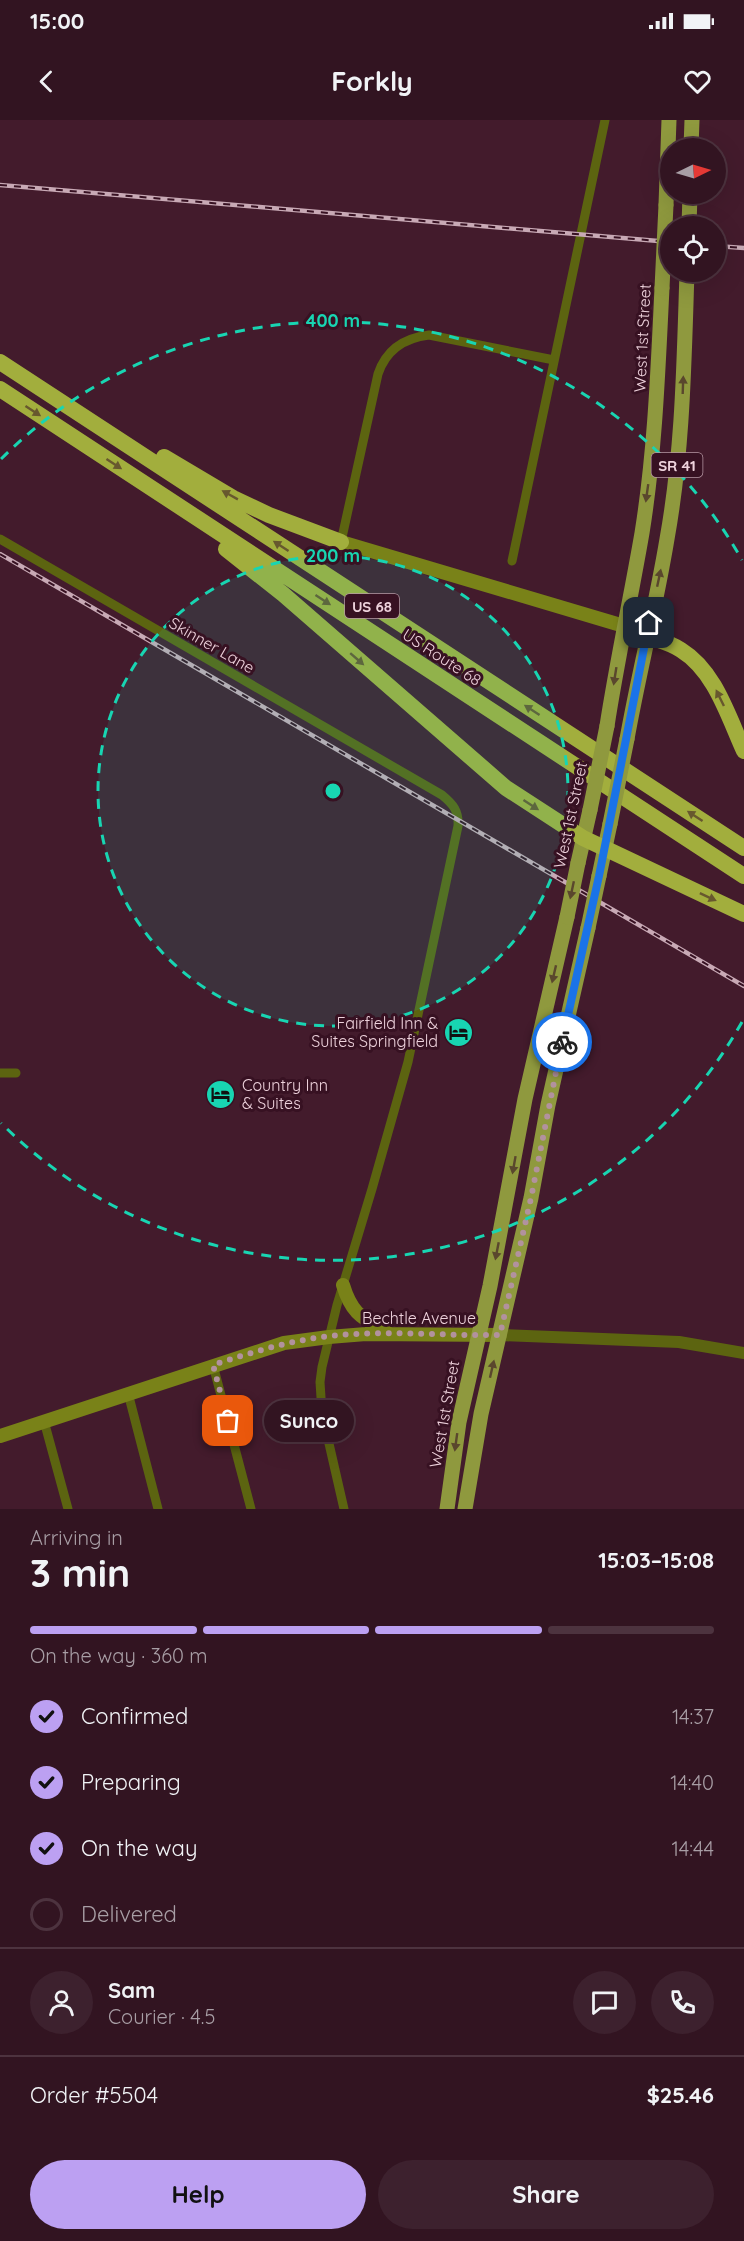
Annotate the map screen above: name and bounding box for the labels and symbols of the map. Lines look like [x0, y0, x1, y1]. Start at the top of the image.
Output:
north arrow [660, 138, 726, 204]
street label: West 1st Street [629, 283, 655, 393]
text: 400 m [306, 309, 360, 332]
one-way arrow [678, 376, 688, 395]
one-way arrow [24, 405, 40, 417]
road number: SR 41 [652, 453, 702, 477]
one-way arrow [106, 458, 122, 470]
one-way arrow [643, 483, 652, 502]
one-way arrow [221, 490, 238, 500]
one-way arrow [273, 540, 289, 552]
text: 200 m [306, 544, 360, 567]
one-way arrow [655, 569, 664, 588]
road number: US 68 [345, 594, 399, 618]
one-way arrow [315, 595, 331, 606]
pin [623, 597, 674, 648]
street label: Skinner Lane [166, 612, 258, 678]
street label: US Route 68 [399, 624, 485, 690]
one-way arrow [349, 653, 365, 666]
one-way arrow [610, 666, 619, 685]
one-way arrow [715, 689, 724, 706]
one-way arrow [524, 704, 540, 716]
street label: West 1st Street [549, 760, 591, 870]
centre of rings [323, 781, 343, 801]
one-way arrow [523, 800, 539, 811]
one-way arrow [687, 811, 703, 822]
one-way arrow [567, 881, 577, 899]
one-way arrow [700, 893, 717, 902]
one-way arrow [548, 965, 558, 983]
courier [532, 1012, 592, 1072]
place label: Fairfield Inn & Suites Springfield [311, 1013, 438, 1051]
hotel icon: Fairfield Inn & Suites Springfield [443, 1016, 475, 1048]
place label: Country Inn & Suites [242, 1075, 328, 1113]
hotel icon: Country Inn & Suites [205, 1078, 237, 1110]
one-way arrow [509, 1155, 518, 1174]
one-way arrow [492, 1242, 501, 1261]
street label: Bechtle Avenue [362, 1308, 476, 1328]
street label: West 1st Street [425, 1359, 463, 1469]
one-way arrow [487, 1360, 497, 1378]
pin [202, 1395, 253, 1446]
callout: Sunco [264, 1400, 354, 1442]
one-way arrow [452, 1432, 461, 1451]

